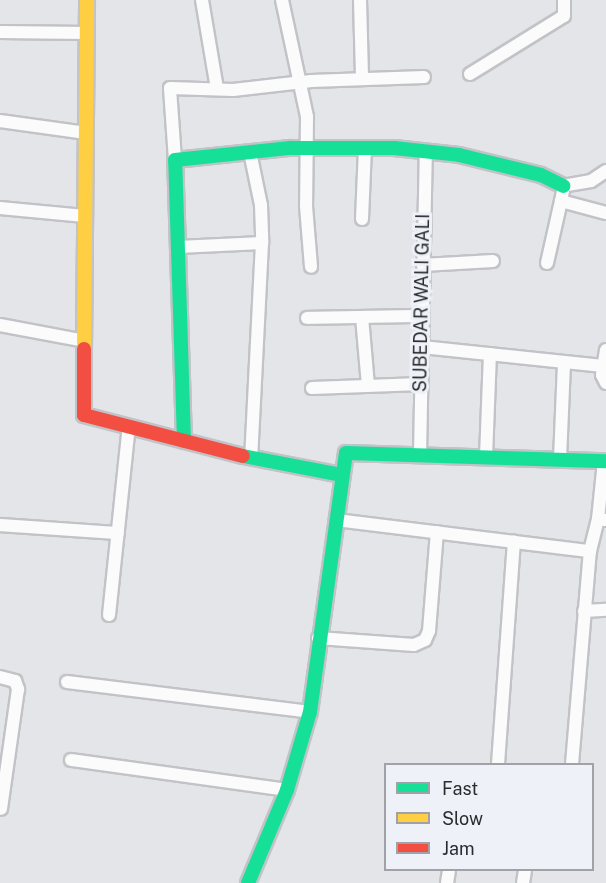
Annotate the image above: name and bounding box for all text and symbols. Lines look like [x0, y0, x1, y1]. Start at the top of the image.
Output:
street label: SUBEDAR WALI GALI [410, 213, 434, 393]
legend [384, 763, 594, 871]
text: Fast [442, 778, 478, 799]
text: Slow [442, 808, 483, 829]
text: Jam [442, 838, 475, 859]

